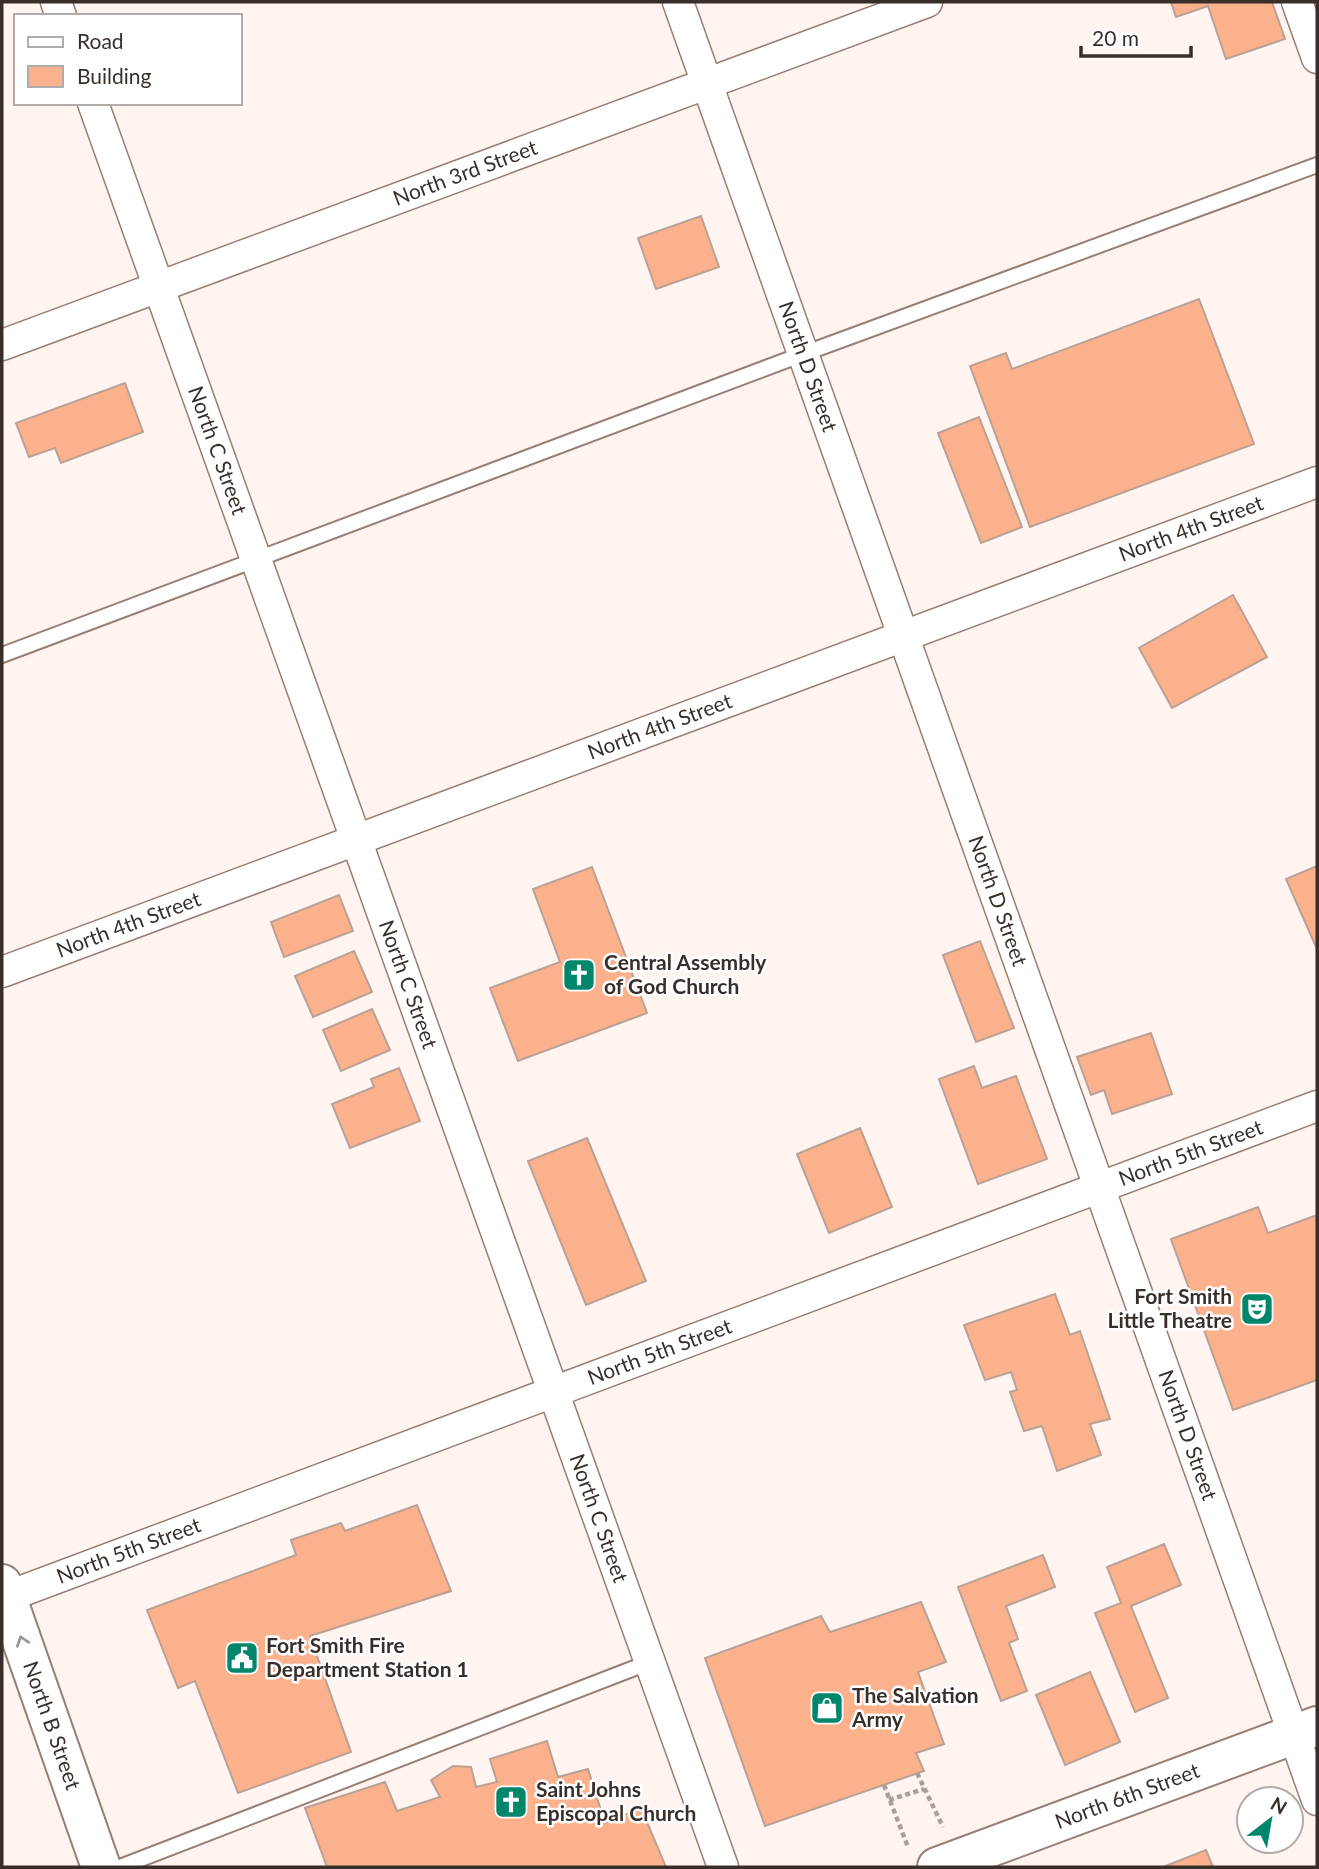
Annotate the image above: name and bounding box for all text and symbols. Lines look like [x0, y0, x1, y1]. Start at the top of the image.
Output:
legend [14, 14, 242, 105]
scale bar [1081, 14, 1191, 58]
text: 20 m [1092, 25, 1139, 50]
text: Road [77, 28, 124, 53]
text: Building [77, 63, 152, 88]
street label: North 3rd Street [389, 134, 541, 210]
street label: North D Street [774, 298, 844, 435]
street label: North C Street [184, 382, 253, 518]
street label: North 4th Street [1115, 489, 1267, 566]
street label: North 4th Street [584, 687, 735, 764]
street label: North D Street [964, 832, 1034, 969]
street label: North 4th Street [52, 885, 204, 962]
street label: North C Street [375, 916, 444, 1052]
place label: Central Assembly of God Church [604, 949, 767, 998]
church icon: Central Assembly of God Church [560, 956, 598, 994]
street label: North 5th Street [1115, 1113, 1266, 1190]
place label: Fort Smith Little Theatre [1108, 1283, 1232, 1332]
theatre icon: Fort Smith Little Theatre [1238, 1290, 1276, 1328]
street label: North 5th Street [584, 1312, 735, 1389]
street label: North D Street [1154, 1366, 1224, 1504]
street label: North C Street [566, 1450, 635, 1586]
street label: North 5th Street [53, 1511, 204, 1588]
place label: Fort Smith Fire Department Station 1 [266, 1632, 469, 1681]
one-way arrow [16, 1635, 30, 1648]
public building icon: Fort Smith Fire Department Station 1 [223, 1639, 261, 1677]
street label: North B Street [19, 1658, 87, 1793]
place label: The Salvation Army [851, 1682, 979, 1731]
shop icon: The Salvation Army [808, 1689, 846, 1727]
street label: North 6th Street [1051, 1757, 1203, 1833]
place label: Saint Johns Episcopal Church [536, 1776, 696, 1825]
church icon: Saint Johns Episcopal Church [492, 1783, 530, 1821]
north arrow [1235, 1785, 1305, 1855]
text: N [1267, 1791, 1291, 1819]

